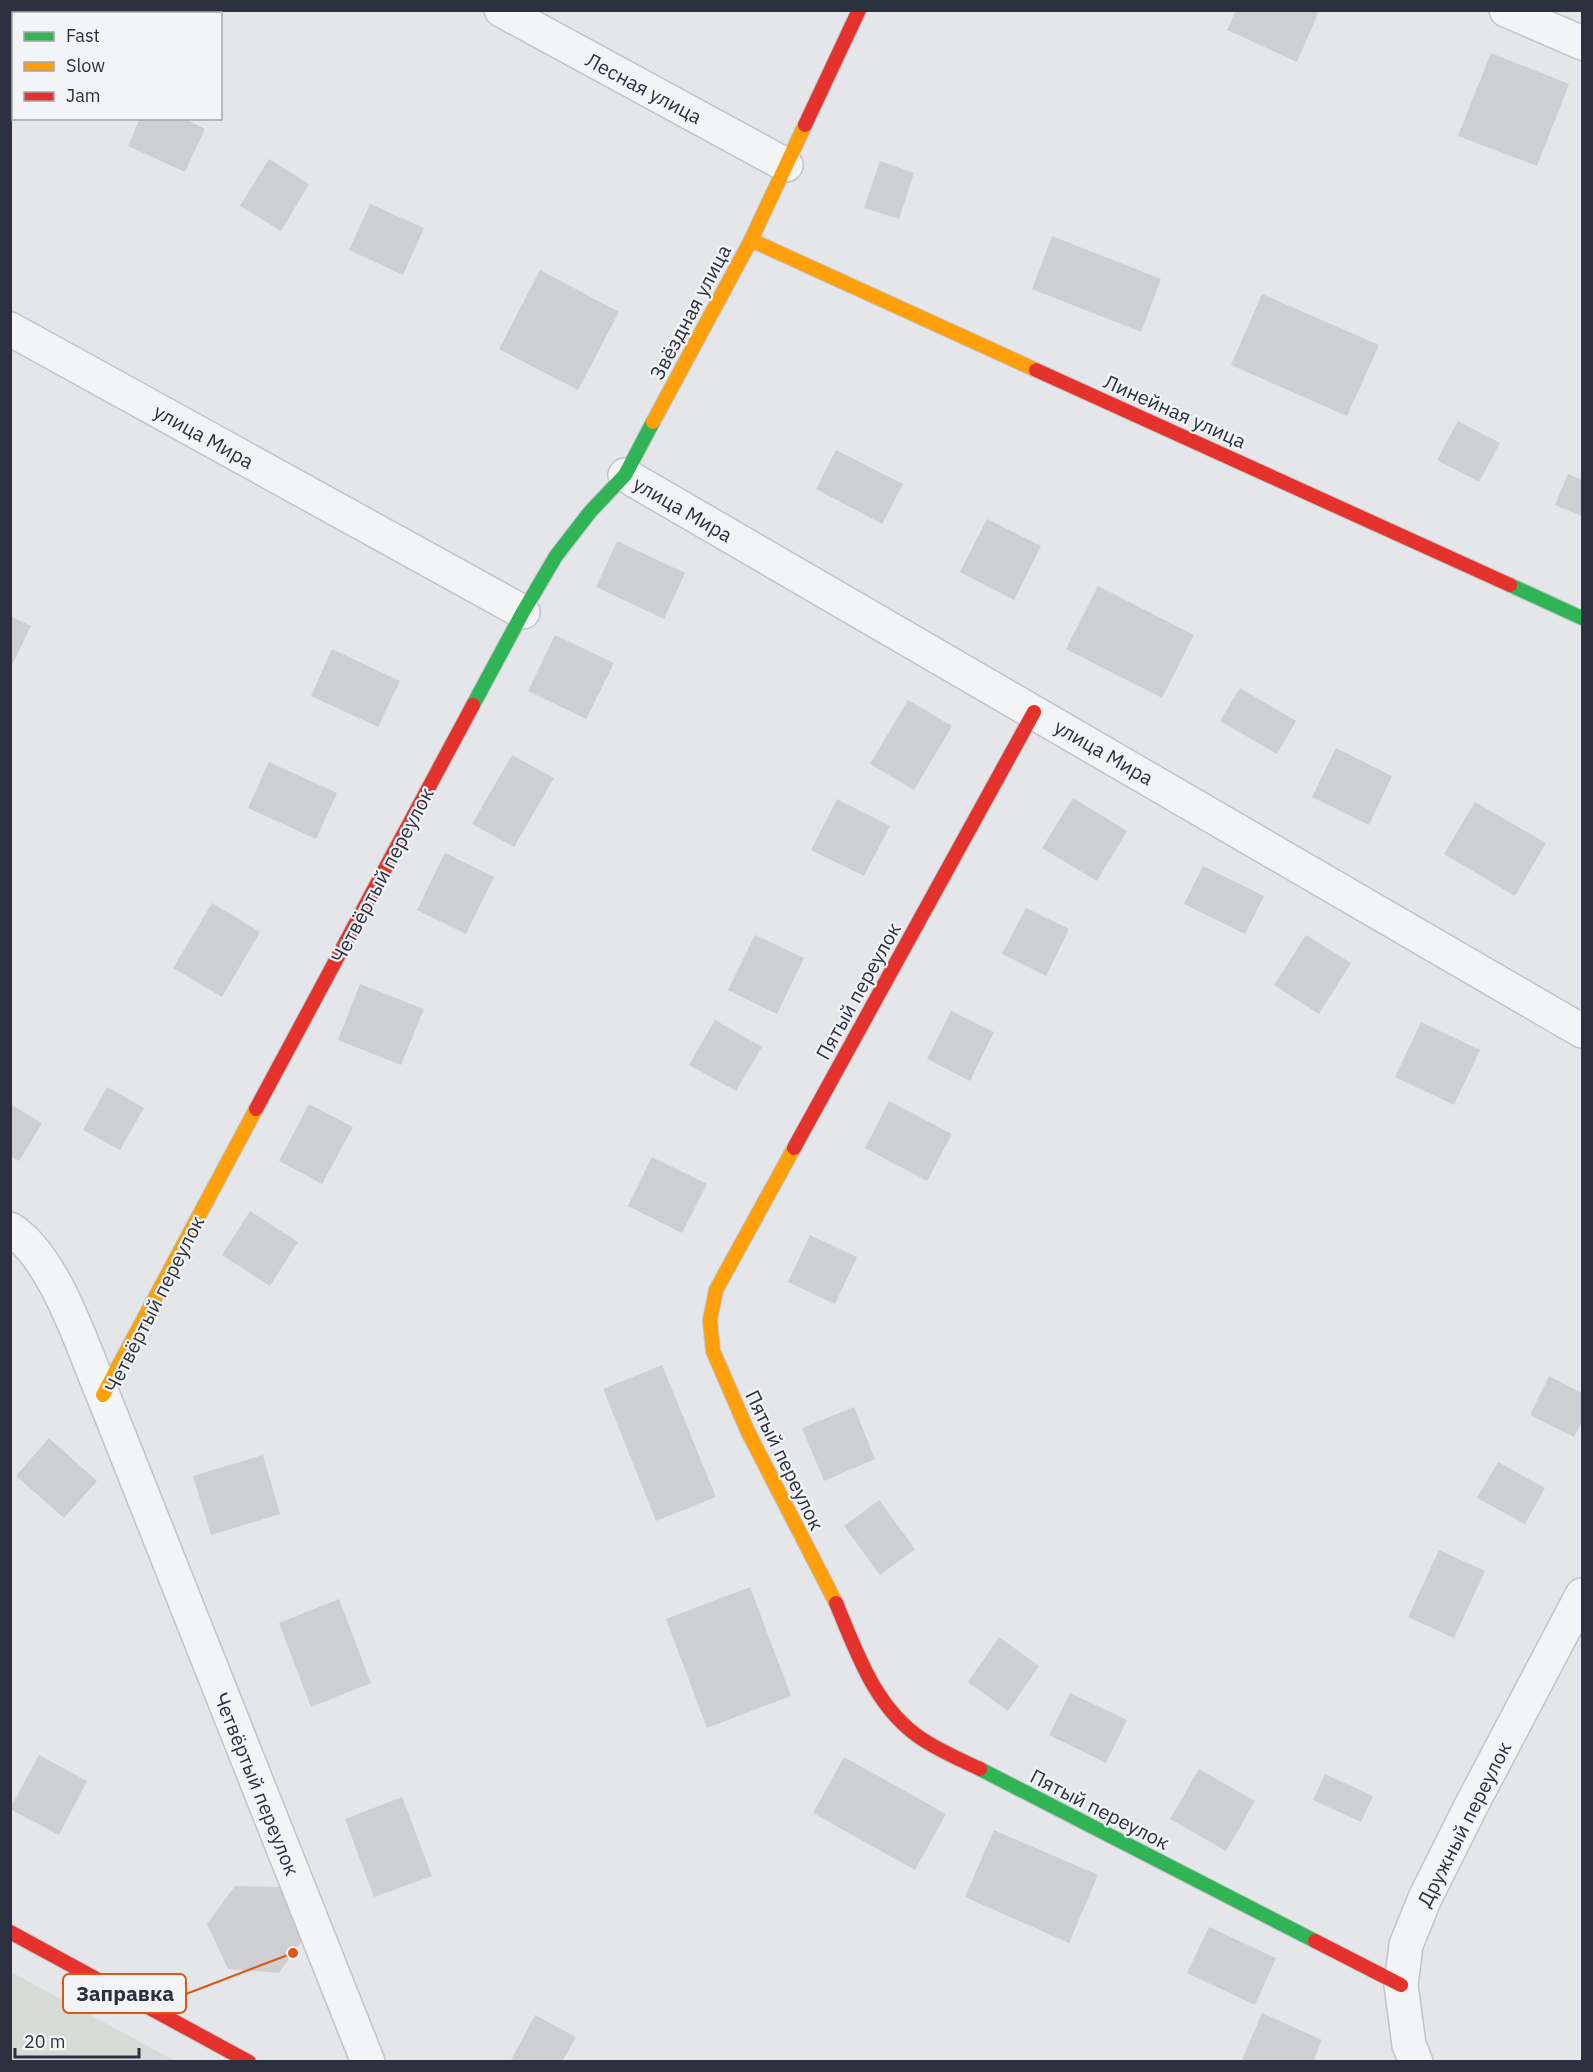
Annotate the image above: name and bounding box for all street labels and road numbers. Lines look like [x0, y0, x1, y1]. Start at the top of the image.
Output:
street label: Лесная улица [581, 46, 707, 130]
street label: Звёздная улица [643, 240, 737, 384]
street label: Линейная улица [1100, 368, 1251, 455]
street label: улица Мира [149, 397, 259, 475]
street label: улица Мира [628, 470, 738, 548]
street label: улица Мира [1049, 713, 1159, 791]
street label: Четвёртый переулок [324, 783, 440, 967]
street label: Пятый переулок [809, 918, 907, 1064]
street label: Четвёртый переулок [98, 1211, 210, 1397]
street label: Пятый переулок [739, 1385, 831, 1535]
street label: Четвёртый переулок [208, 1689, 306, 1879]
street label: Дружный переулок [1411, 1737, 1517, 1911]
street label: Пятый переулок [1026, 1762, 1174, 1856]

